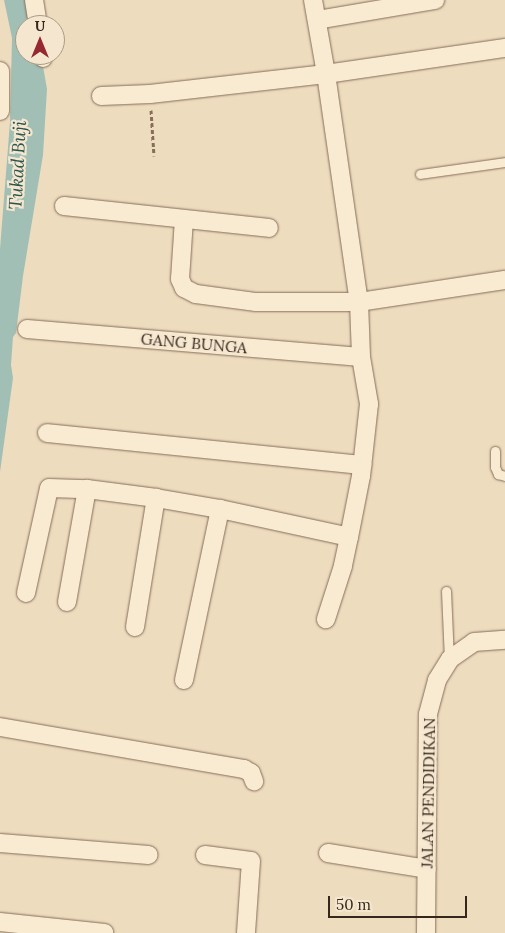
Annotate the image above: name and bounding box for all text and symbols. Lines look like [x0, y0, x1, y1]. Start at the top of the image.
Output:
north arrow [15, 15, 65, 65]
text: U [35, 17, 45, 35]
water label: Tukad Buji [5, 120, 31, 210]
street label: GANG BUNGA [140, 329, 248, 357]
street label: JALAN PENDIDIKAN [417, 718, 439, 868]
scale bar [330, 886, 469, 918]
text: 50 m [336, 895, 371, 914]

